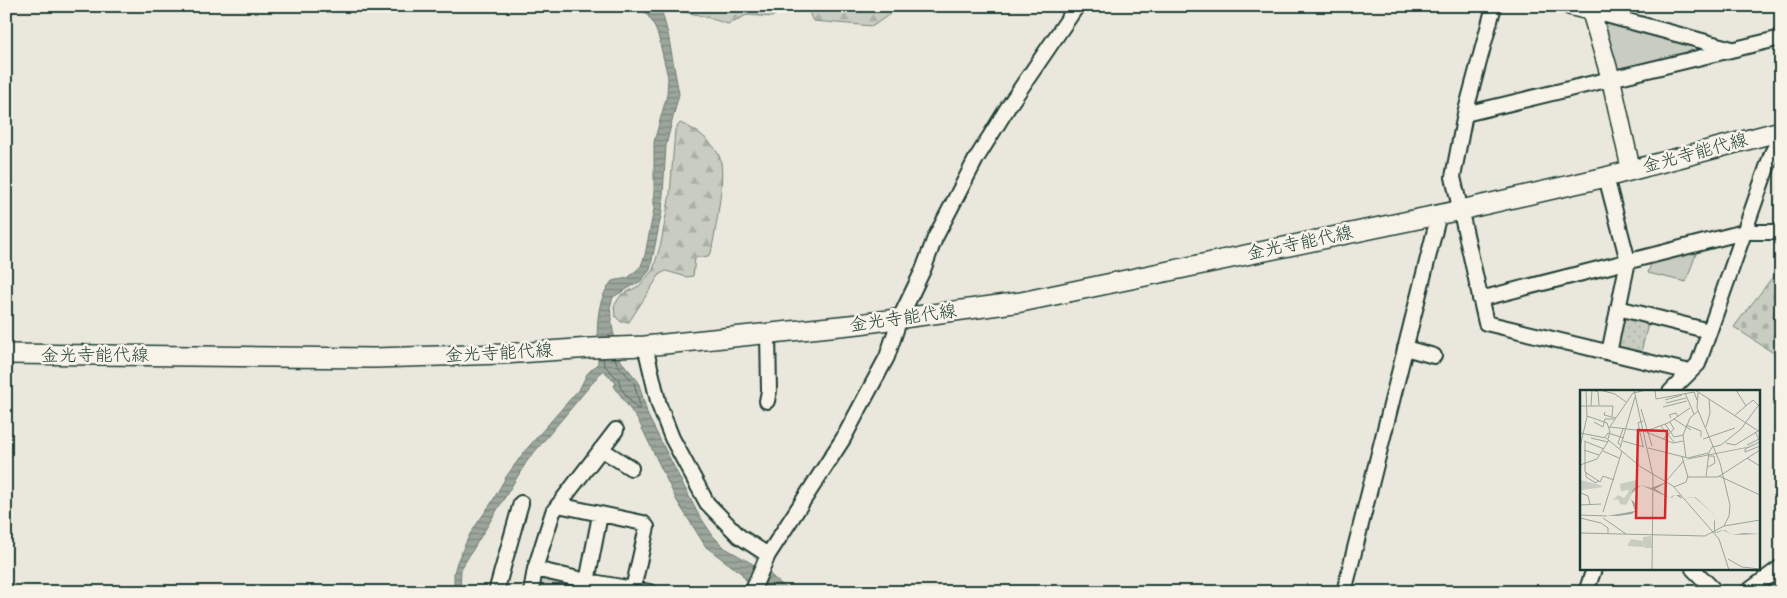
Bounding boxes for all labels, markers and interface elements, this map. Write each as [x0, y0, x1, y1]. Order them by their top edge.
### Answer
street label: 金光寺能代線 [1640, 128, 1750, 178]
street label: 金光寺能代線 [1245, 221, 1355, 265]
street label: 金光寺能代線 [848, 299, 958, 337]
street label: 金光寺能代線 [444, 339, 554, 367]
street label: 金光寺能代線 [41, 344, 149, 367]
inset map [1580, 390, 1760, 570]

